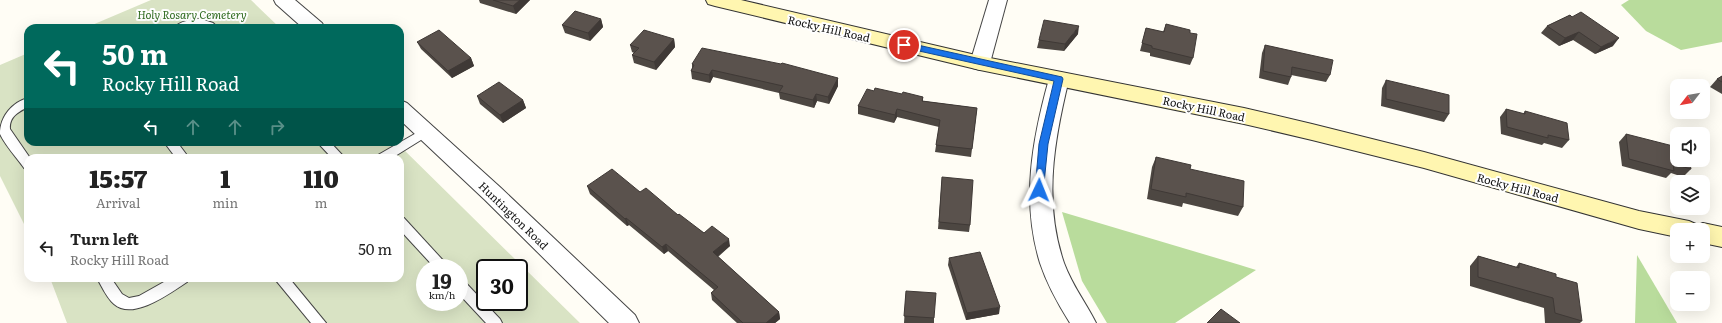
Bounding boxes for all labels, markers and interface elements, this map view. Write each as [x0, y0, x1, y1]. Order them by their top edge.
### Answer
park label: Holy Rosary Cemetery [137, 6, 247, 22]
street label: Rocky Hill Road [786, 11, 872, 45]
pin [887, 28, 921, 62]
text: 50 m [102, 32, 168, 74]
icon: arrive [893, 34, 915, 56]
icon: left [36, 40, 88, 92]
text: Rocky Hill Road [102, 70, 239, 97]
north arrow [1670, 79, 1710, 119]
map controls [1670, 79, 1710, 311]
street label: Rocky Hill Road [1161, 91, 1247, 125]
icon: left [140, 116, 162, 138]
icon: ahead [182, 116, 204, 138]
icon: ahead [224, 116, 246, 138]
icon: right [266, 116, 288, 138]
button: sound [1670, 127, 1710, 167]
text: 15:57 [89, 160, 147, 195]
text: 1 [220, 160, 230, 195]
text: 110 [303, 160, 339, 195]
street label: Rocky Hill Road [1475, 168, 1561, 206]
position arrow [1018, 169, 1060, 211]
button: layers [1670, 175, 1710, 215]
street label: Huntington Road [476, 178, 553, 253]
text: Arrival [96, 193, 140, 212]
text: min [212, 193, 238, 212]
text: m [315, 193, 327, 212]
button: + [1670, 223, 1710, 263]
text: Turn left [70, 227, 139, 250]
icon: left [36, 237, 58, 259]
text: 50 m [358, 237, 392, 260]
text: Rocky Hill Road [70, 250, 169, 269]
speed limit sign: 30 [476, 259, 528, 311]
text: 19 [432, 265, 452, 295]
button: − [1670, 271, 1710, 311]
text: km/h [429, 287, 455, 302]

